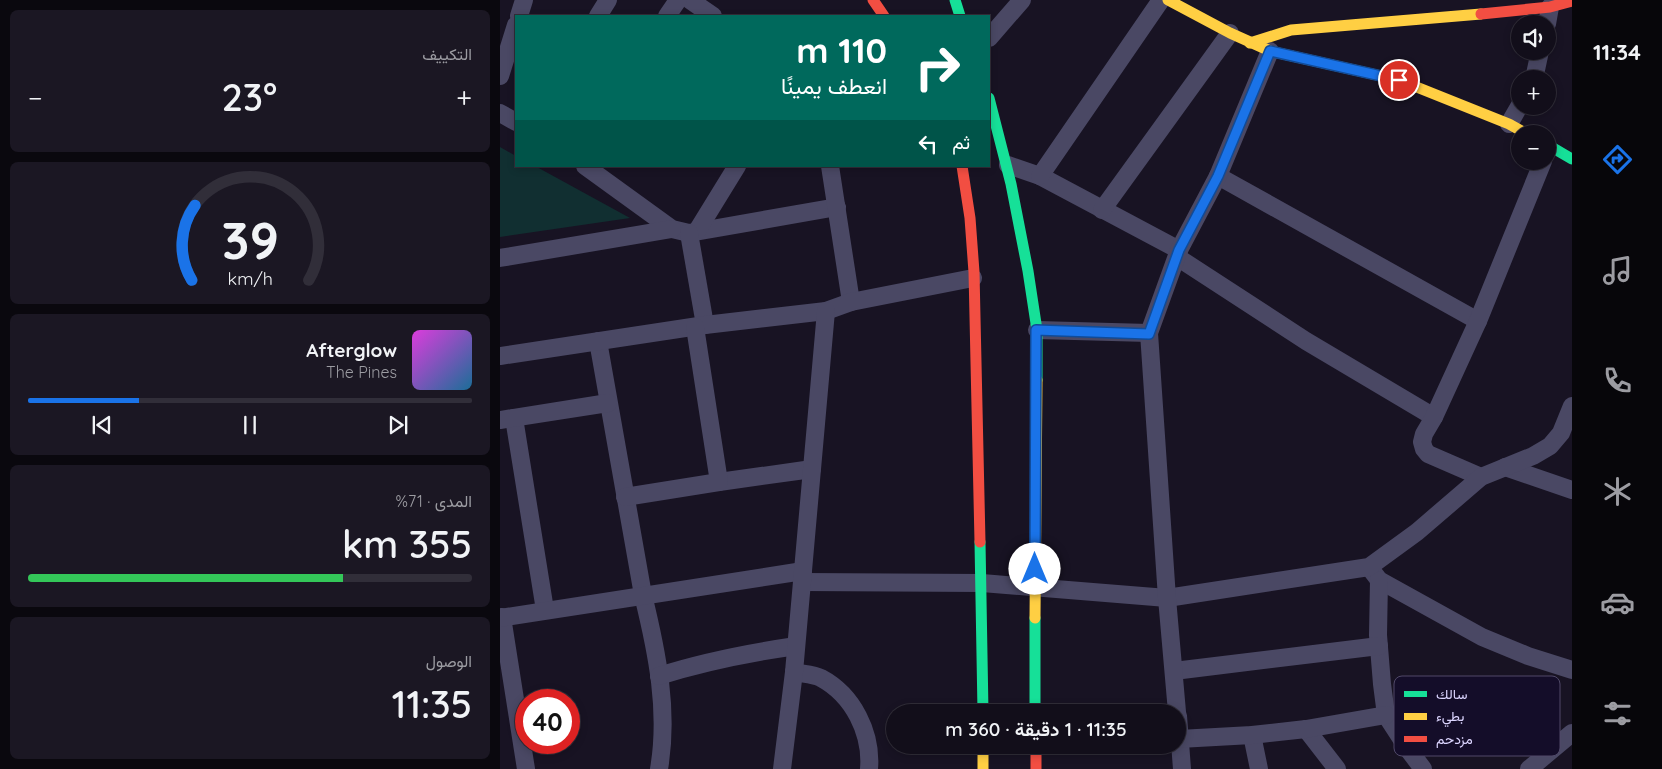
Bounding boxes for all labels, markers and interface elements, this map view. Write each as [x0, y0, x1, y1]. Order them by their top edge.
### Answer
map controls [1511, 15, 1556, 170]
button: sound [1511, 15, 1556, 60]
text: 110 m [796, 28, 887, 72]
icon: right [905, 35, 970, 100]
text: 11:34 [1593, 38, 1641, 66]
text: التكييف [422, 44, 472, 64]
pin [1378, 59, 1420, 101]
icon: arrive [1385, 66, 1413, 94]
button: + [1511, 70, 1556, 115]
text: انعطف يمينًا [781, 72, 887, 100]
text: 23° [221, 73, 277, 121]
text: − [28, 80, 43, 115]
text: + [456, 80, 472, 115]
button: − [1511, 125, 1556, 170]
icon: left [914, 130, 942, 158]
text: ثم [952, 130, 970, 154]
icon: directions [1600, 142, 1635, 177]
text: 39 [221, 207, 279, 272]
icon: music [1600, 253, 1635, 288]
text: km/h [227, 267, 273, 289]
text: Afterglow [306, 338, 397, 362]
text: The Pines [326, 362, 397, 382]
icon: phone [1600, 363, 1635, 398]
icon: previous [88, 411, 116, 439]
icon: pause [236, 411, 264, 439]
icon: next [384, 411, 412, 439]
icon: climate [1600, 474, 1635, 509]
text: المدى · 71% [396, 491, 472, 511]
text: 355 km [342, 520, 472, 568]
position arrow [1008, 542, 1060, 594]
icon: car [1600, 585, 1635, 620]
text: الوصول [426, 651, 472, 671]
legend [1394, 676, 1560, 756]
text: 11:35 [392, 680, 472, 728]
text: سالك [1436, 685, 1467, 703]
speed limit sign: 40 [515, 689, 580, 754]
icon: filters [1600, 696, 1635, 731]
text: بطيء [1436, 707, 1464, 728]
text: 11:35 · 1 دقيقة · 360 m [945, 717, 1127, 741]
text: مزدحم [1436, 730, 1473, 748]

